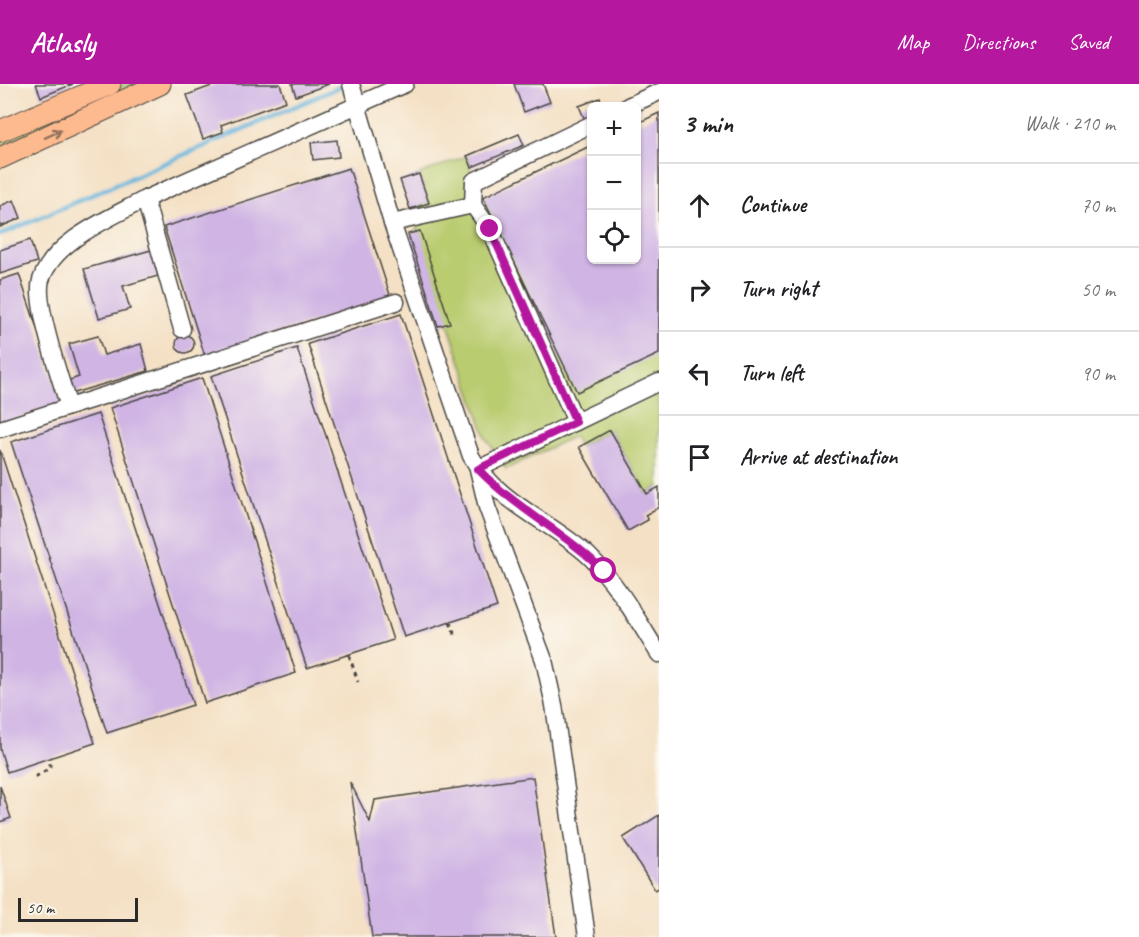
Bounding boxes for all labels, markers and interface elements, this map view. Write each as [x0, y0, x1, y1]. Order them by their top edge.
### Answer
text: Atlasly [30, 25, 95, 60]
text: Map [897, 29, 929, 55]
text: Directions [962, 29, 1035, 55]
text: Saved [1068, 29, 1109, 55]
map controls [587, 102, 641, 264]
button: + [587, 102, 641, 156]
text: 3 min [683, 107, 733, 140]
text: Walk · 210 m [1025, 111, 1115, 136]
one-way arrow [44, 127, 62, 139]
button: − [587, 156, 641, 210]
icon: ahead [683, 189, 716, 222]
text: Continue [740, 191, 806, 219]
text: 70 m [1081, 193, 1115, 218]
button: locate [587, 210, 641, 264]
route end [476, 215, 502, 241]
icon: right [683, 273, 716, 306]
text: Turn right [740, 275, 817, 303]
text: 50 m [1081, 277, 1115, 302]
icon: left [683, 357, 716, 390]
text: Turn left [740, 359, 804, 387]
text: 90 m [1081, 361, 1115, 386]
icon: arrive [683, 441, 716, 474]
text: Arrive at destination [740, 443, 897, 471]
route start [590, 557, 616, 583]
scale bar [18, 895, 138, 922]
text: 50 m [27, 898, 54, 918]

